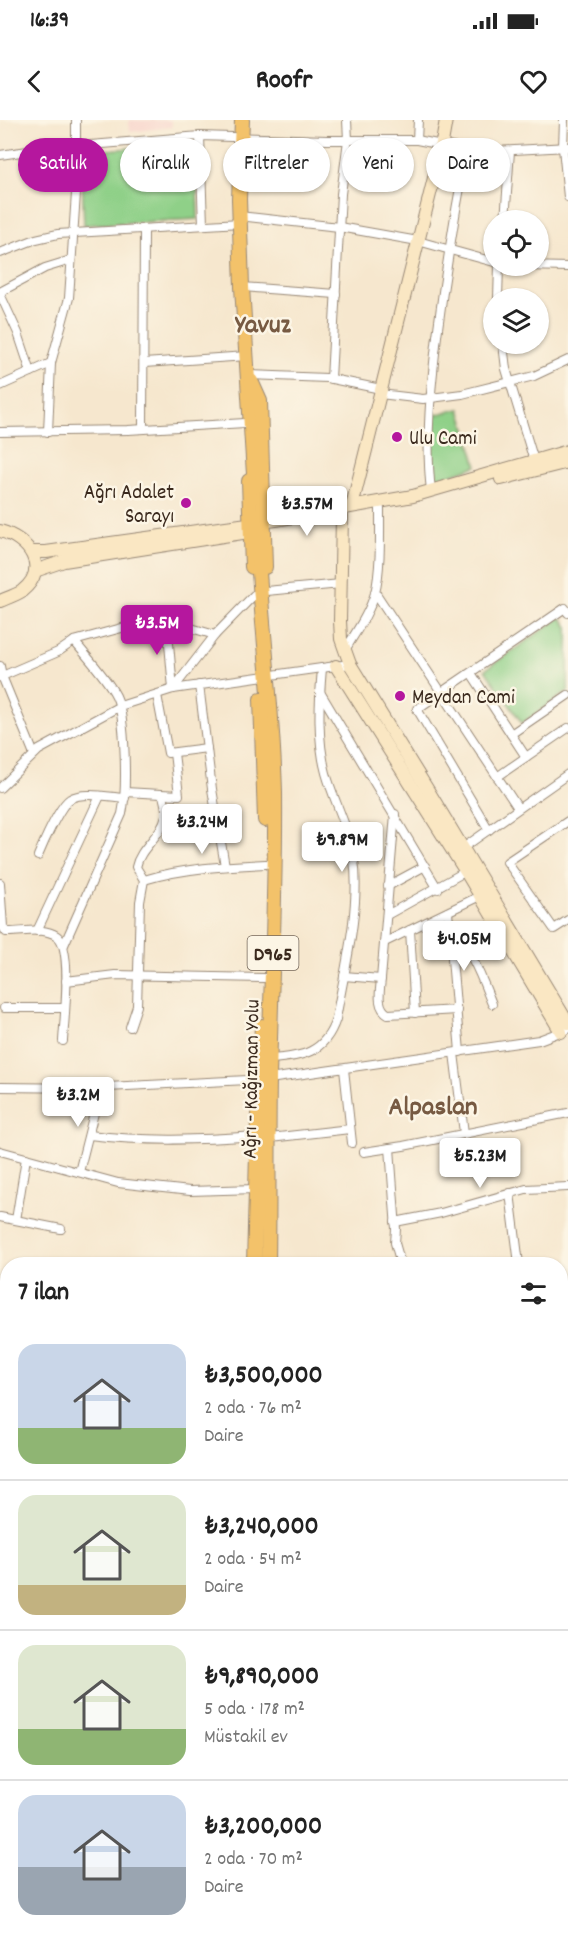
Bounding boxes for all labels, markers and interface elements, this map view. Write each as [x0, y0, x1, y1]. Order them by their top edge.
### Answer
text: 16:39 [30, 6, 69, 37]
text: Roofr [256, 62, 312, 101]
icon: back [18, 65, 51, 98]
icon: heart [517, 65, 550, 98]
chip: Satılık [18, 138, 108, 192]
chip: Kiralık [120, 138, 211, 192]
chip: Filtreler [223, 138, 330, 192]
chip: Yeni [342, 138, 414, 192]
chip: Daire [426, 138, 510, 192]
map controls [483, 210, 549, 354]
button: locate [483, 210, 549, 276]
button: layers [483, 288, 549, 354]
district label: Yavuz [234, 307, 292, 346]
place label: Ulu Cami [409, 425, 477, 455]
marker: Ulu Cami [390, 430, 404, 444]
place label: Ağrı Adalet Sarayı [84, 479, 174, 533]
pin: ₺3.57M [258, 486, 356, 537]
text: ₺3.57M [281, 491, 333, 519]
marker: Ağrı Adalet Sarayı [179, 496, 193, 510]
pin: ₺3.5M [115, 605, 199, 656]
text: ₺3.5M [135, 610, 179, 638]
place label: Meydan Cami [412, 684, 515, 714]
marker: Meydan Cami [393, 689, 407, 703]
pin: ₺3.24M [153, 804, 251, 855]
text: ₺3.24M [176, 809, 228, 837]
pin: ₺9.89M [293, 822, 391, 873]
text: ₺9.89M [316, 827, 368, 855]
pin: ₺4.05M [415, 921, 513, 972]
text: ₺4.05M [437, 926, 491, 954]
road number: D965 [248, 936, 298, 970]
street label: Ağrı - Kağızman Yolu [237, 999, 269, 1159]
pin: ₺3.2M [36, 1077, 120, 1128]
text: ₺3.2M [56, 1082, 100, 1110]
district label: Alpaslan [388, 1089, 478, 1128]
pin: ₺5.23M [431, 1138, 529, 1189]
text: ₺5.23M [453, 1143, 507, 1171]
text: 7 ilan [18, 1275, 69, 1312]
icon: filters [517, 1277, 550, 1310]
text: ₺3,500,000 [204, 1358, 323, 1395]
icon: home [66, 1368, 138, 1440]
text: 2 oda · 76 m² [204, 1395, 302, 1423]
text: Daire [204, 1423, 244, 1451]
text: ₺3,240,000 [204, 1509, 319, 1546]
icon: home [66, 1519, 138, 1591]
text: 2 oda · 54 m² [204, 1546, 302, 1574]
text: Daire [204, 1574, 244, 1602]
text: ₺9,890,000 [204, 1659, 319, 1696]
icon: home [66, 1669, 138, 1741]
text: 5 oda · 178 m² [204, 1696, 305, 1724]
text: Müstakil ev [204, 1724, 288, 1752]
text: ₺3,200,000 [204, 1809, 322, 1846]
icon: home [66, 1819, 138, 1891]
text: 2 oda · 70 m² [204, 1846, 303, 1874]
text: Daire [204, 1874, 244, 1902]

